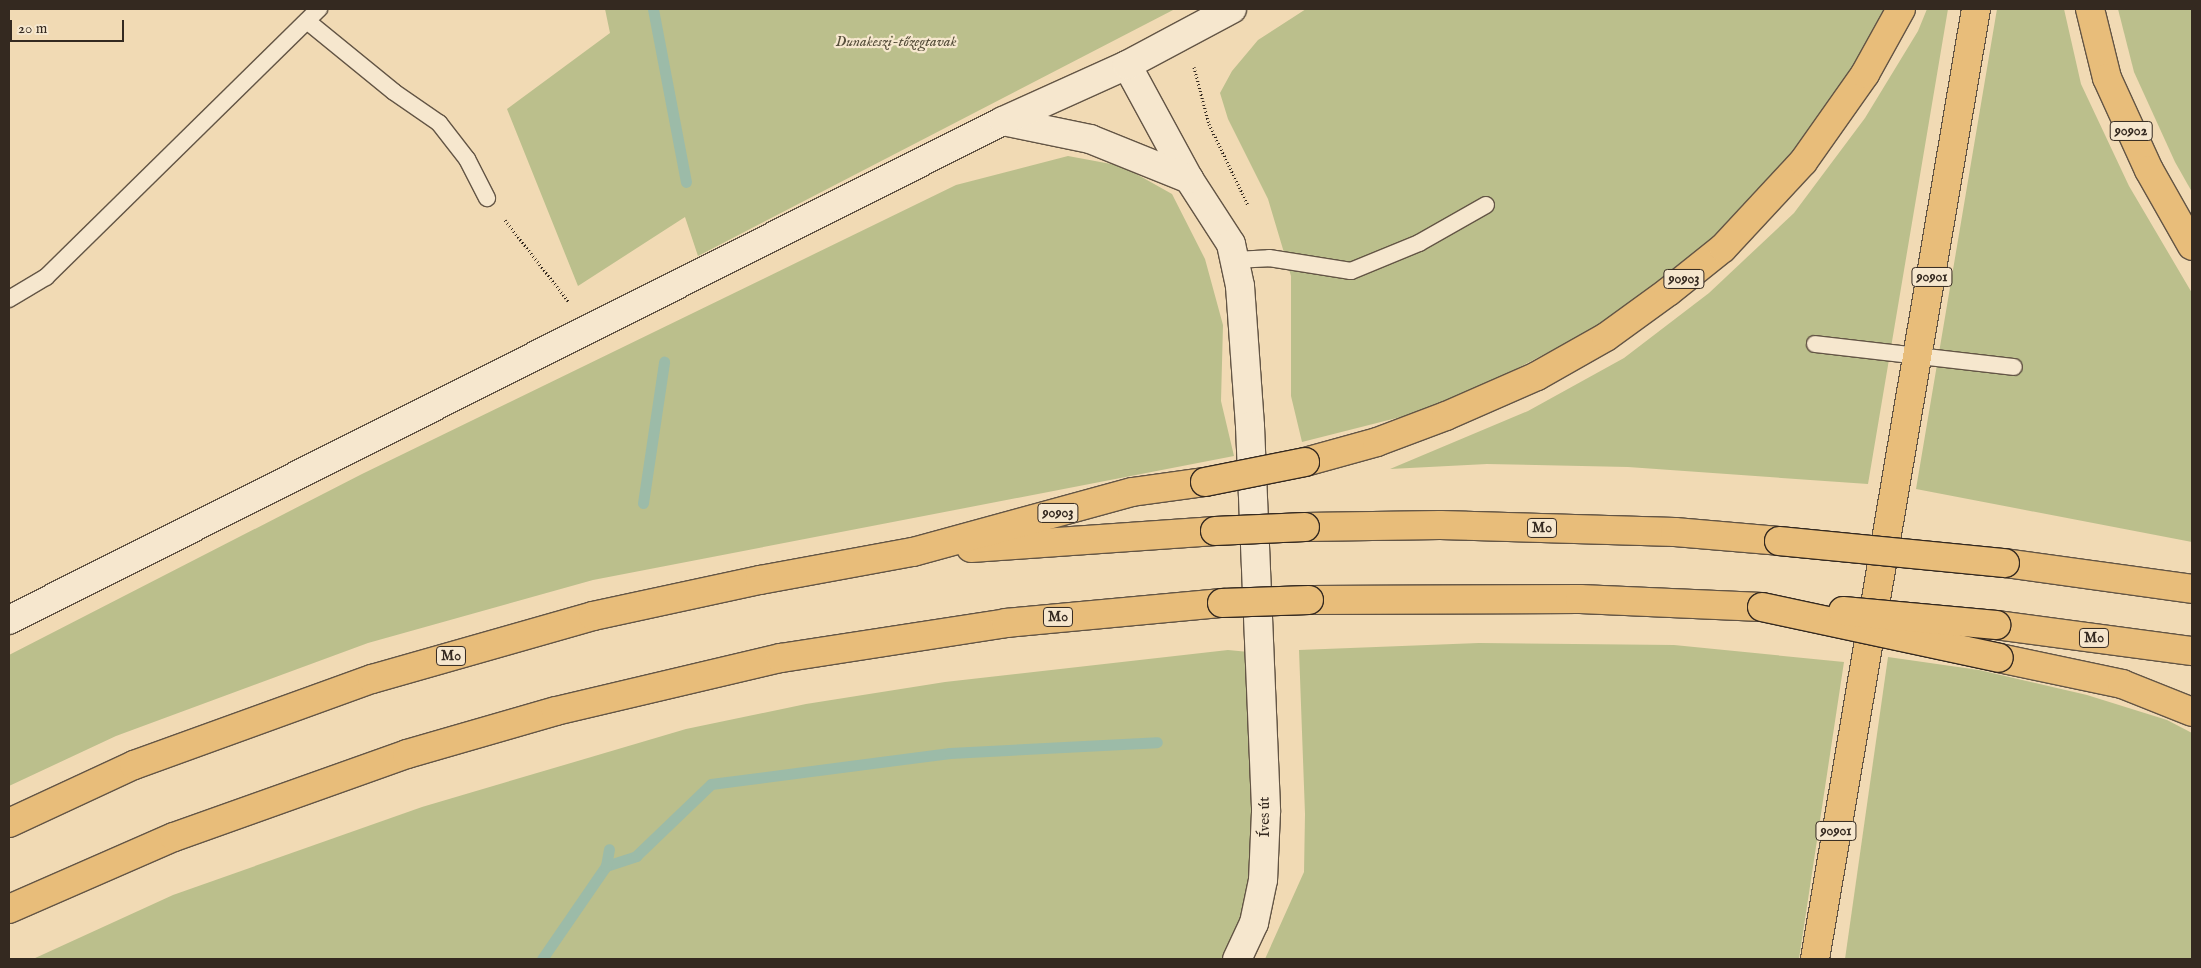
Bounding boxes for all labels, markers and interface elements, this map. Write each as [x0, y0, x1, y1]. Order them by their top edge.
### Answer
scale bar [12, 10, 126, 42]
text: 20 m [18, 19, 47, 38]
park label: Dunakeszi-tőzegtavak [836, 33, 956, 51]
road number: 90902 [2108, 120, 2154, 142]
road number: 90901 [1911, 266, 1953, 288]
road number: 90903 [1663, 268, 1705, 290]
road number: 90903 [1037, 502, 1079, 524]
road number: M0 [1526, 516, 1558, 540]
road number: M0 [1042, 606, 1074, 628]
road number: M0 [2078, 626, 2110, 650]
road number: M0 [435, 644, 467, 668]
street label: Íves út [1256, 796, 1274, 838]
road number: 90901 [1815, 819, 1857, 842]

